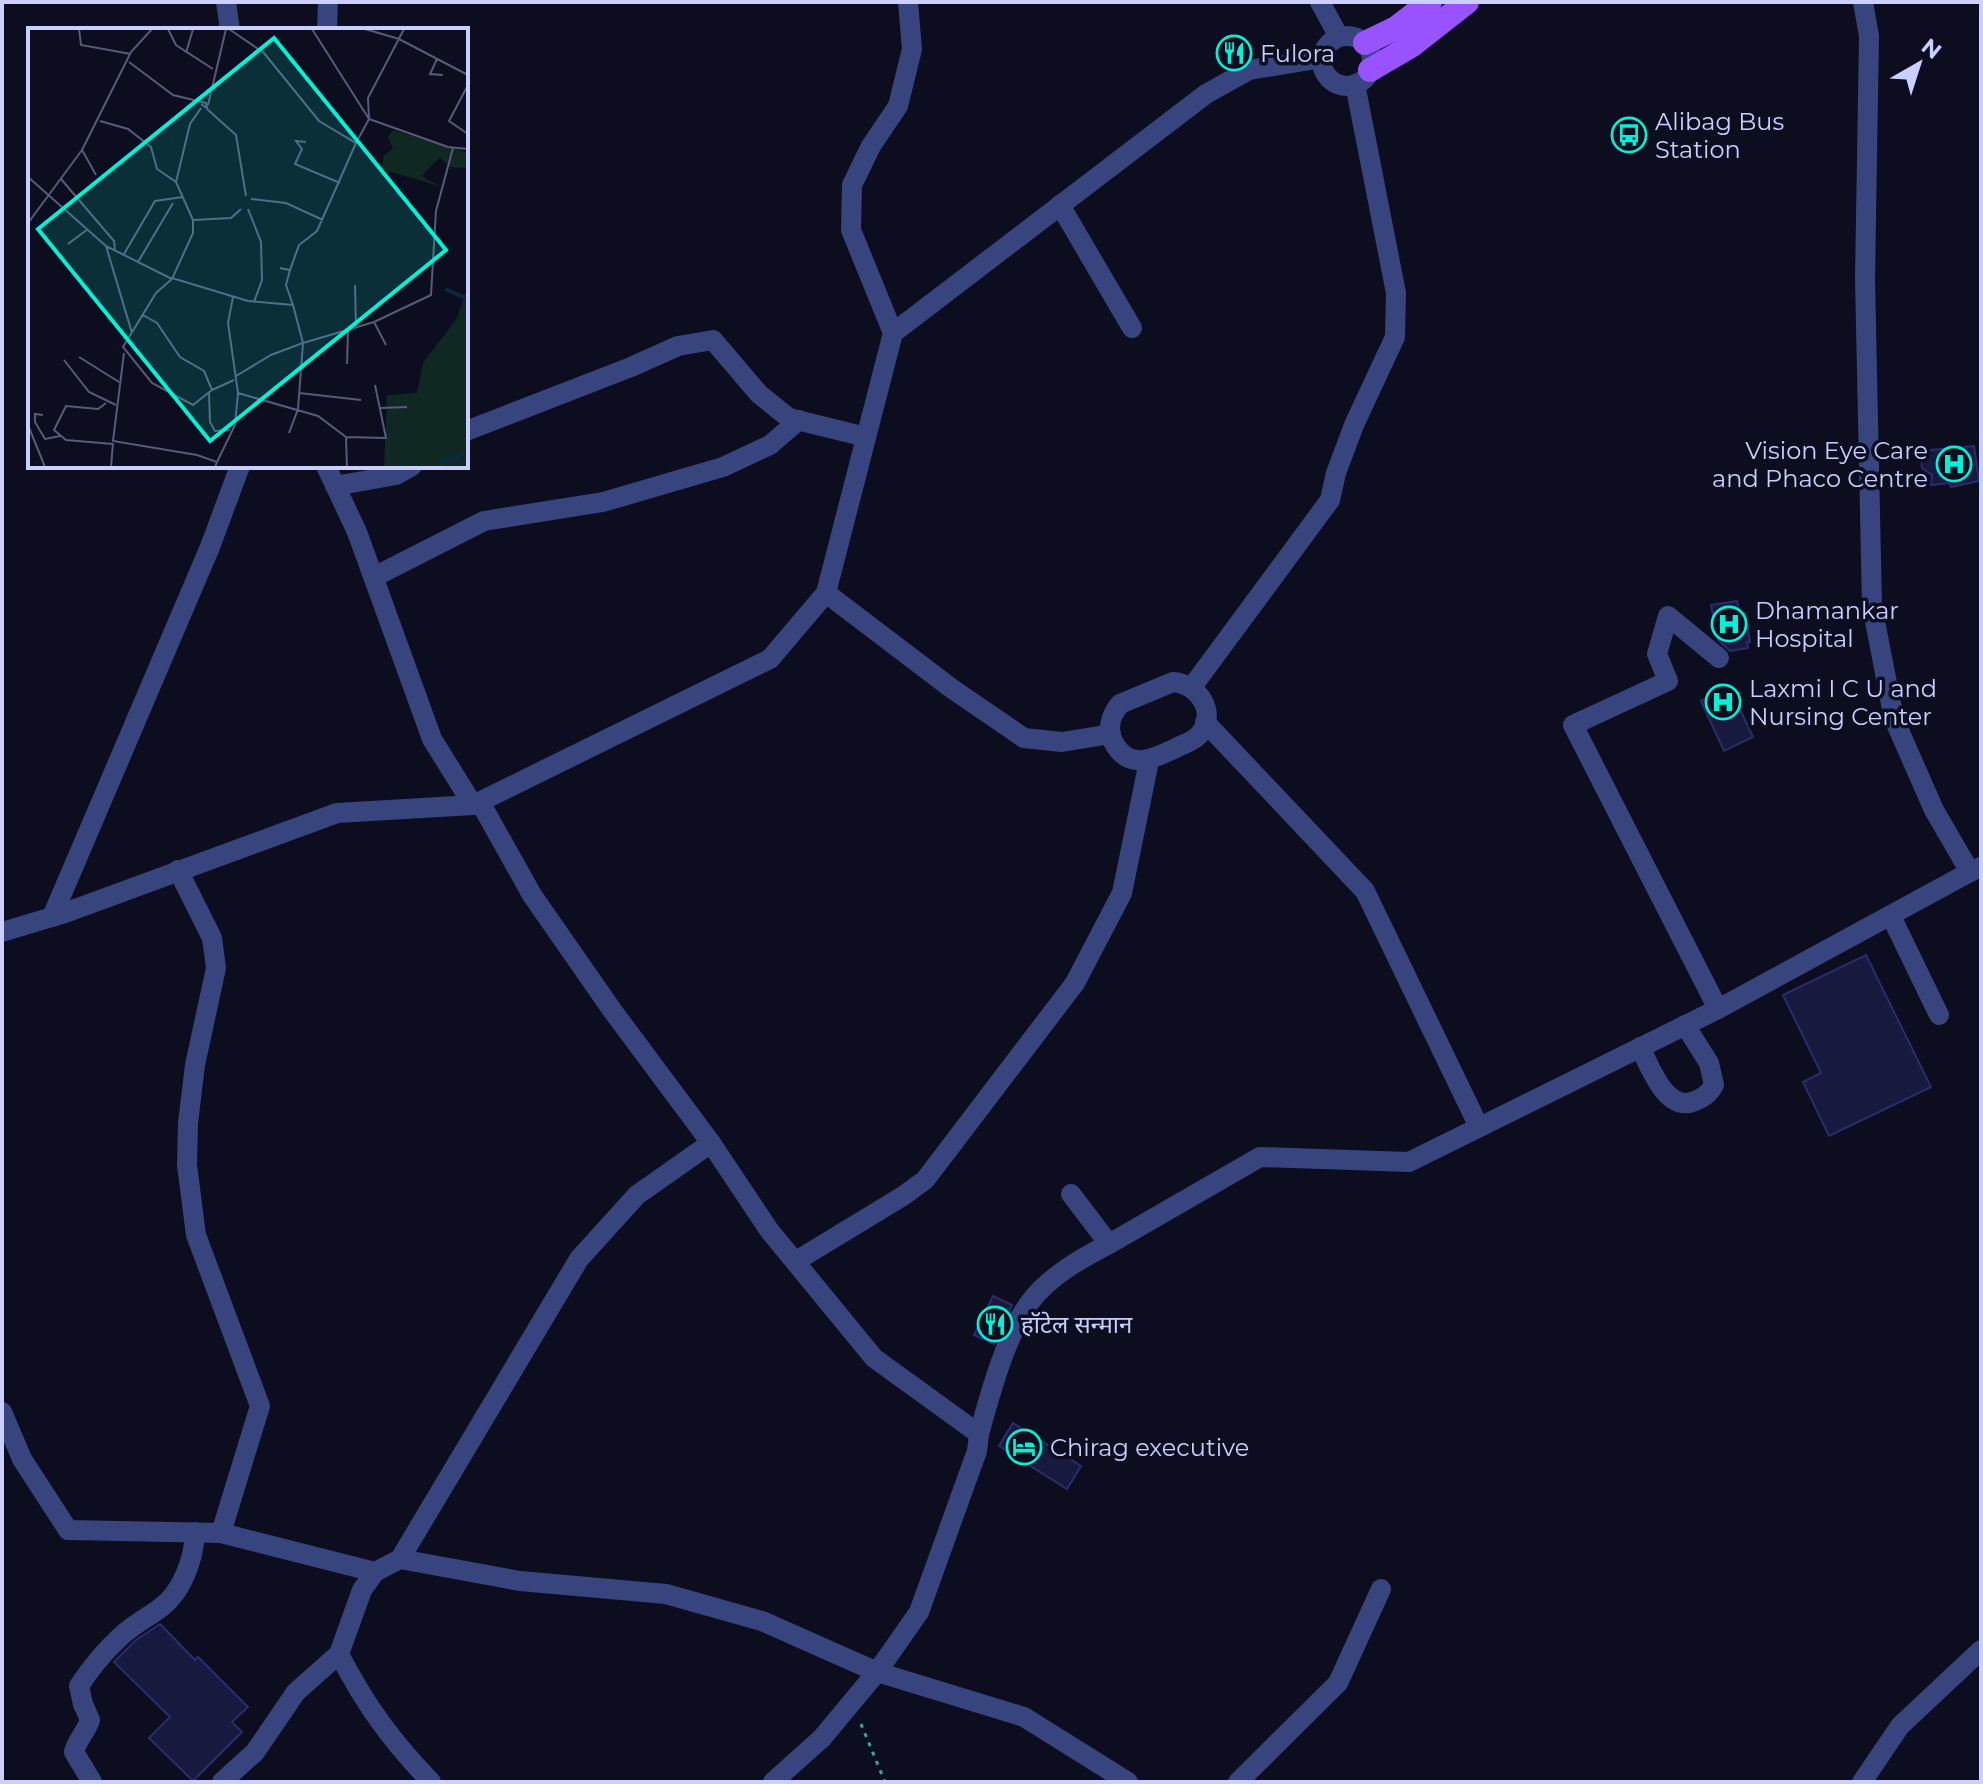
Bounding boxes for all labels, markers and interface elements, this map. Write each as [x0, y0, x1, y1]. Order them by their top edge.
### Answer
north arrow [1879, 24, 1959, 104]
inset map [28, 28, 468, 468]
text: N [1916, 33, 1947, 65]
restaurant icon: Fulora [1215, 34, 1253, 72]
place label: Fulora [1260, 39, 1335, 68]
place label: Alibag Bus Station [1655, 107, 1784, 164]
bus stop icon: Alibag Bus Station [1610, 116, 1648, 154]
place label: Vision Eye Care and Phaco Centre [1712, 436, 1928, 493]
hospital icon: Vision Eye Care and Phaco Centre [1935, 445, 1973, 483]
place label: Dhamankar Hospital [1755, 596, 1899, 653]
hospital icon: Dhamankar Hospital [1710, 605, 1748, 643]
place label: Laxmi I C U and Nursing Center [1749, 674, 1937, 731]
hospital icon: Laxmi I C U and Nursing Center [1704, 683, 1742, 721]
restaurant icon: हॉटेल सन्मान [976, 1305, 1014, 1343]
place label: हॉटेल सन्मान [1021, 1310, 1133, 1339]
hotel icon: Chirag executive [1005, 1428, 1043, 1466]
place label: Chirag executive [1050, 1433, 1249, 1462]

